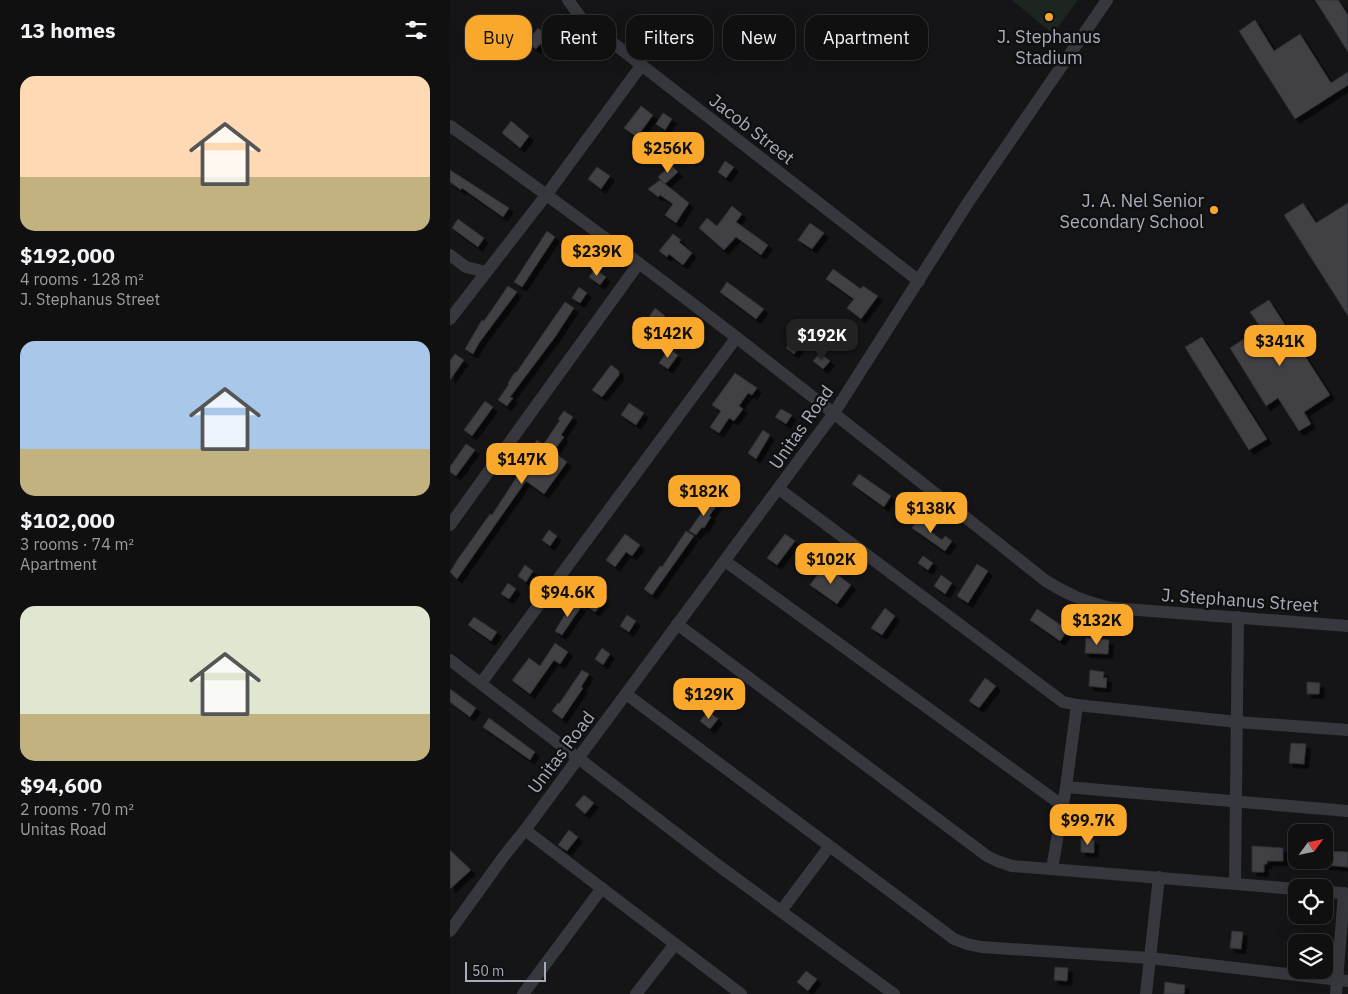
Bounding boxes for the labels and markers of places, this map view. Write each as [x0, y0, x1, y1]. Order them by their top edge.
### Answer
marker: J. Stephanus Stadium [1043, 11, 1055, 23]
place label: J. Stephanus Stadium [997, 25, 1101, 69]
pin: $256K [633, 132, 703, 174]
place label: J. A. Nel Senior Secondary School [1060, 189, 1204, 233]
marker: J. A. Nel Senior Secondary School [1208, 204, 1220, 216]
pin: $239K [562, 234, 632, 277]
pin: $142K [633, 316, 703, 359]
pin: $192K [787, 318, 857, 361]
pin: $341K [1245, 324, 1315, 367]
pin: $147K [487, 442, 557, 485]
pin: $182K [669, 474, 739, 517]
pin: $138K [896, 492, 966, 534]
pin: $102K [796, 542, 866, 585]
pin: $94.6K [527, 576, 609, 618]
pin: $132K [1062, 604, 1132, 646]
pin: $129K [674, 678, 744, 720]
pin: $99.7K [1047, 804, 1129, 846]

